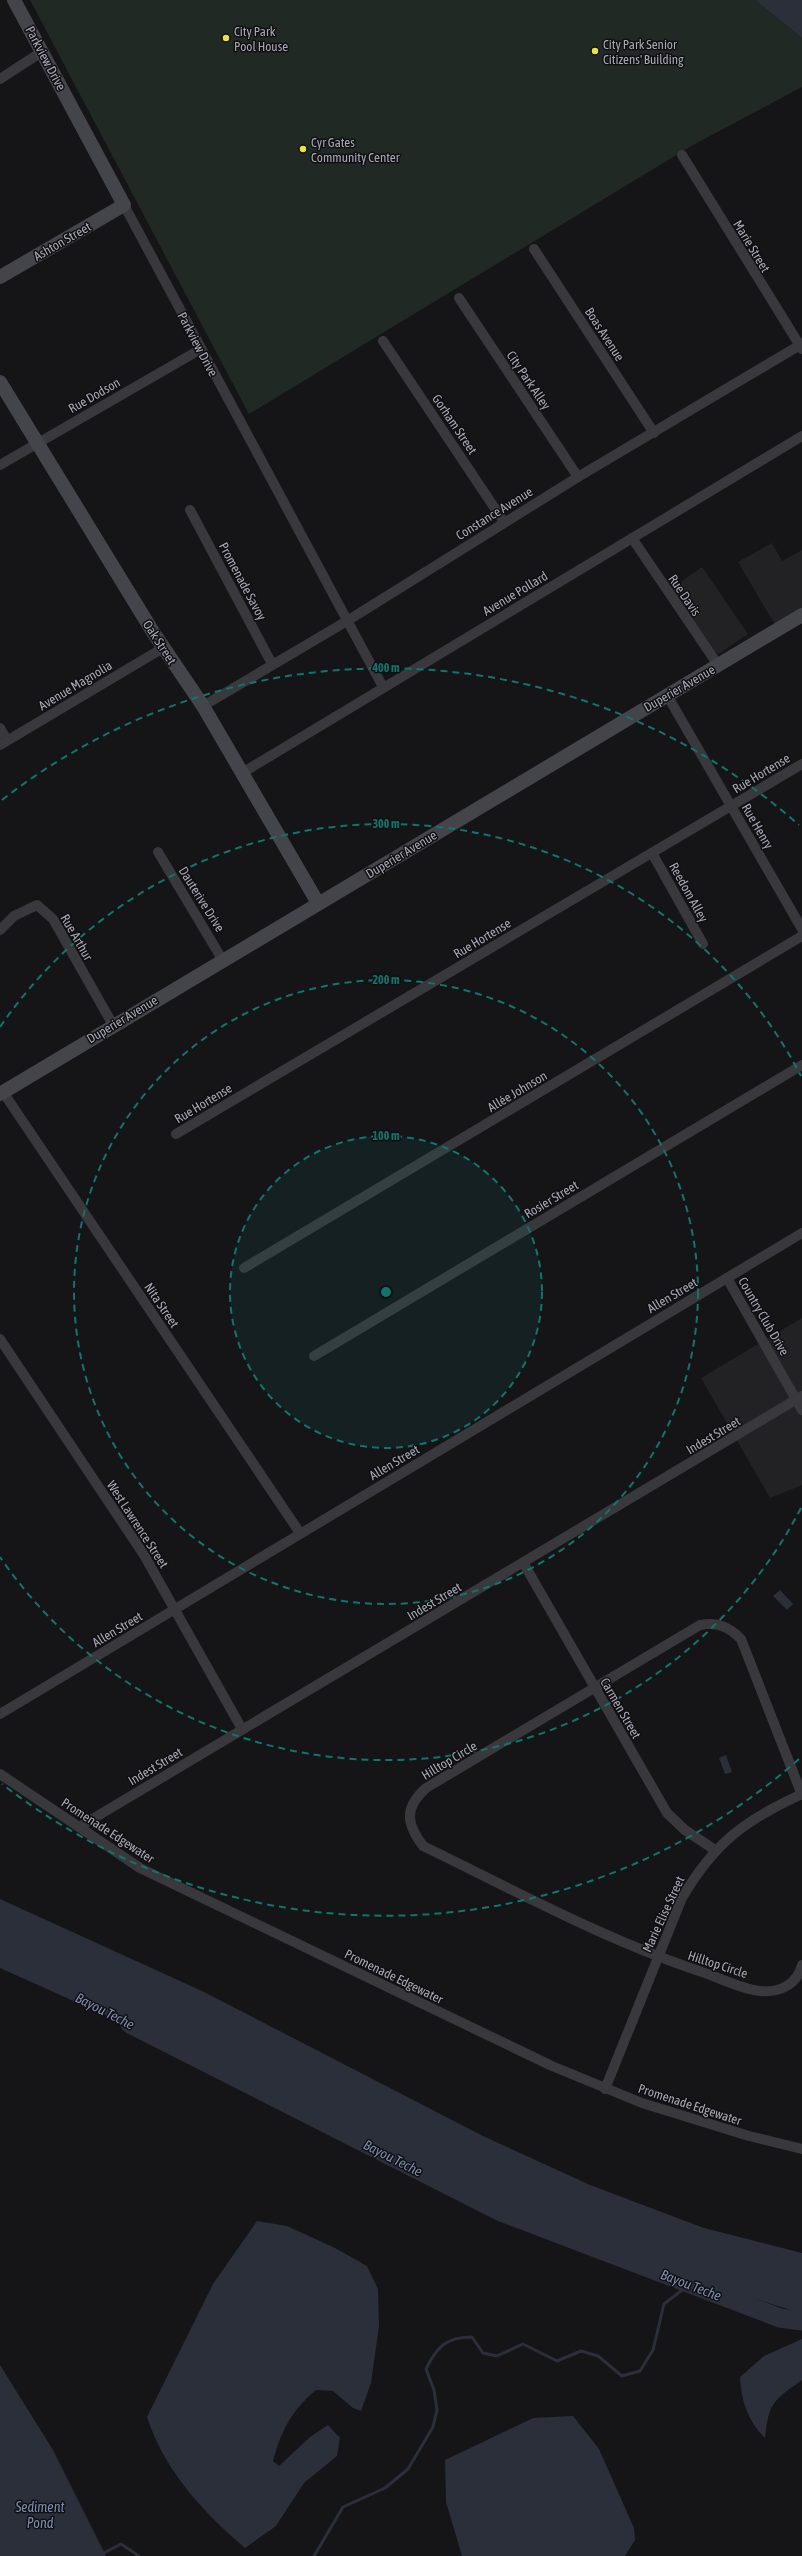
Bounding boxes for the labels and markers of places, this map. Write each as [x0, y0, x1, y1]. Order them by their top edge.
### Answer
place label: City Park Pool House [234, 24, 288, 54]
marker: City Park Pool House [221, 33, 231, 43]
place label: City Park Senior Citizens' Building [603, 37, 684, 67]
marker: City Park Senior Citizens' Building [590, 46, 600, 56]
place label: Cyr Gates Community Center [311, 135, 400, 165]
marker: Cyr Gates Community Center [298, 144, 308, 154]
centre of rings [379, 1285, 393, 1299]

